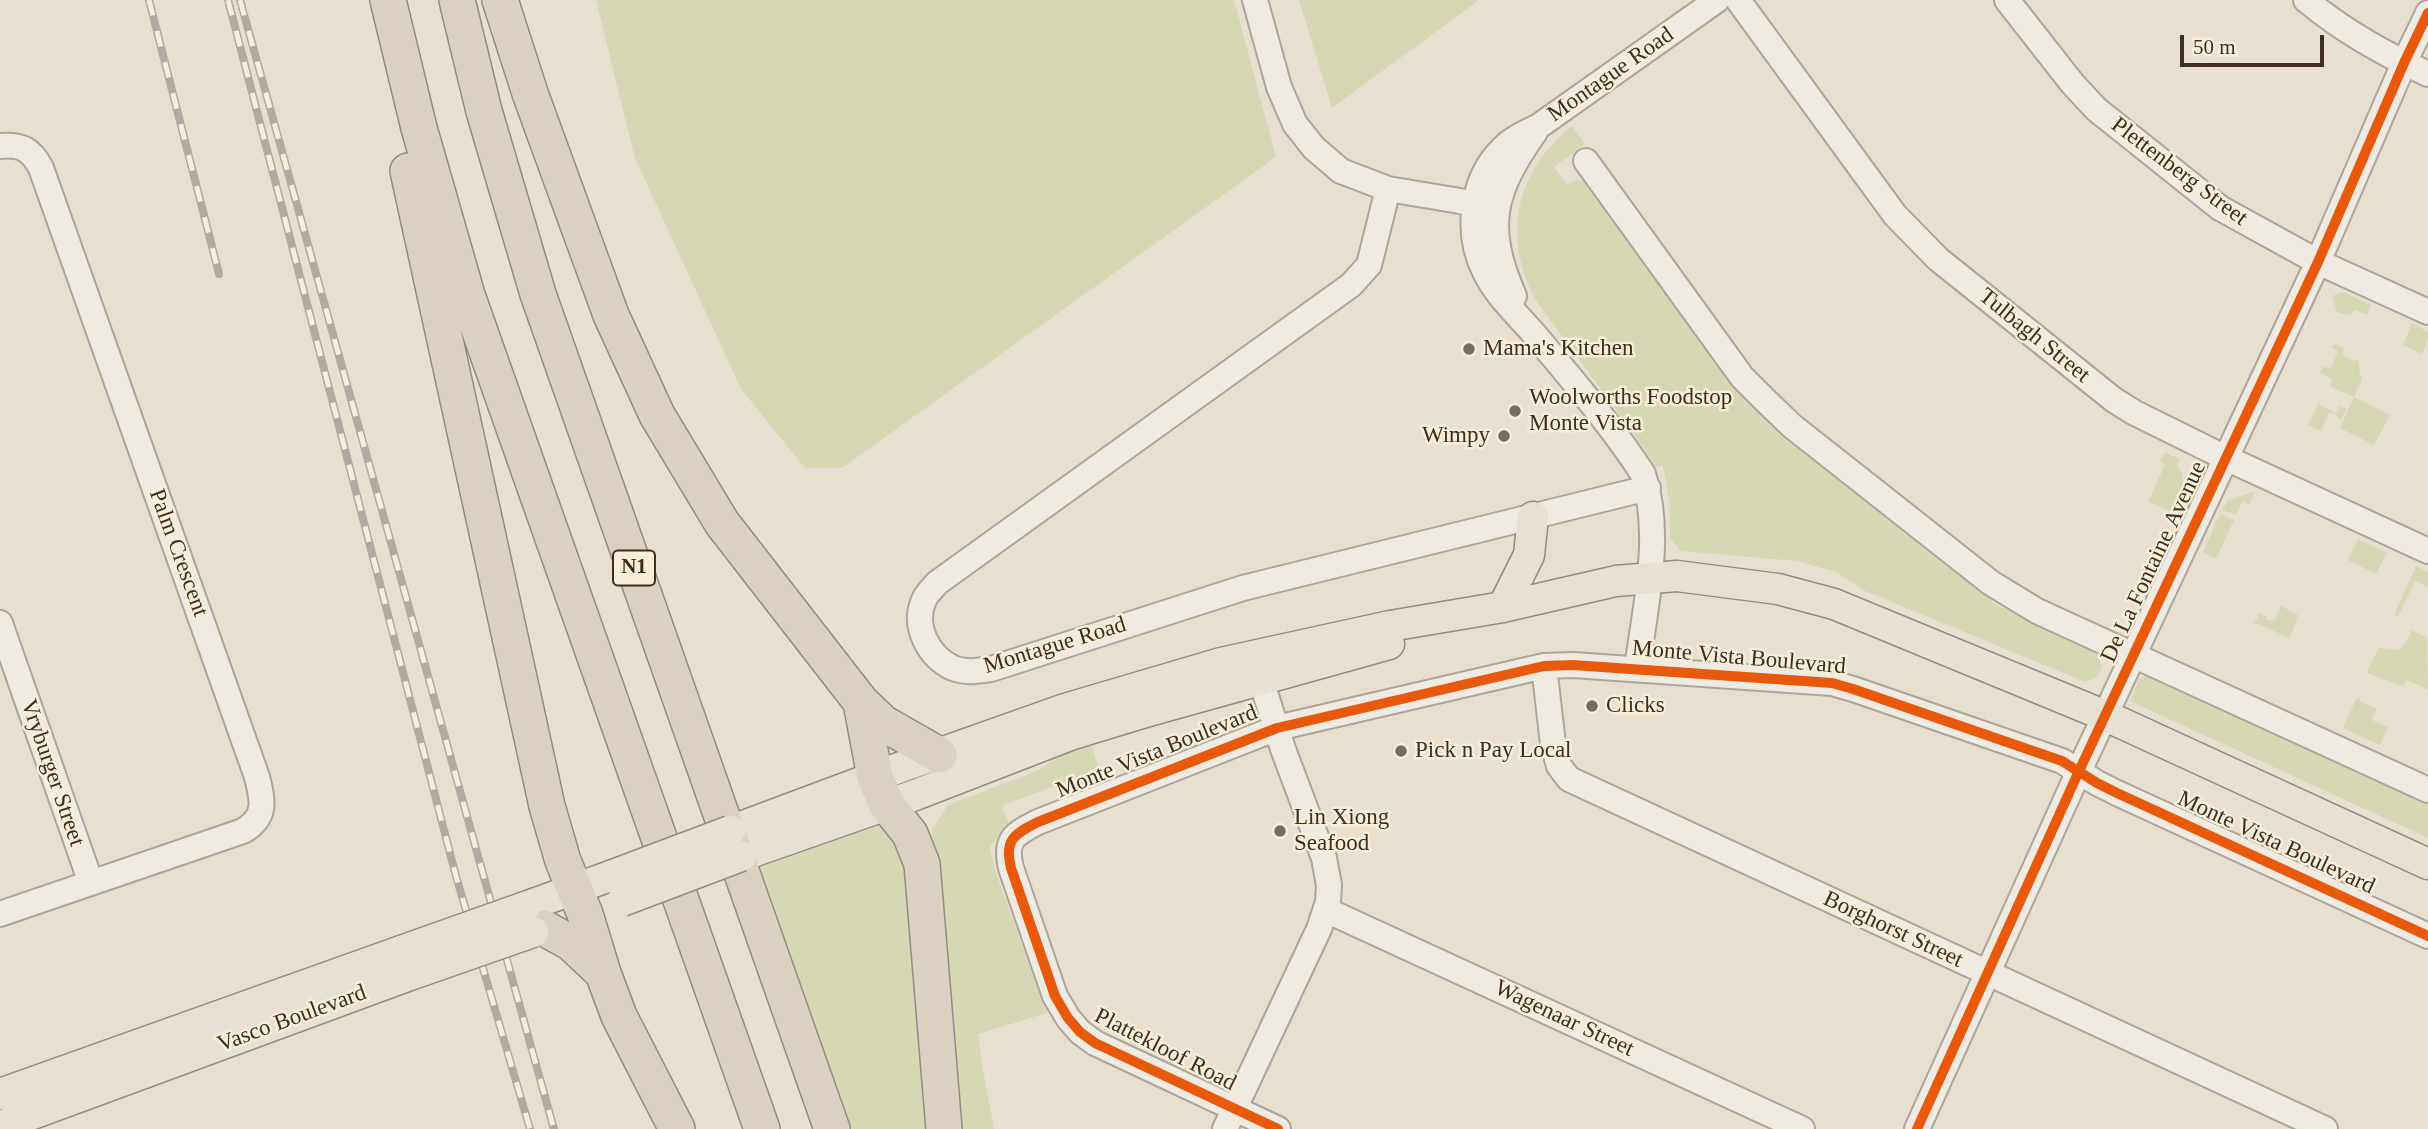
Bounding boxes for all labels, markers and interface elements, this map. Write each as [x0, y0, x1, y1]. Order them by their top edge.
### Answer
street label: Montague Road [1543, 21, 1679, 129]
scale bar [2183, 21, 2326, 65]
text: 50 m [2193, 35, 2236, 59]
street label: Plettenberg Street [2105, 112, 2253, 232]
street label: Tulbagh Street [1973, 283, 2095, 389]
place label: Mama's Kitchen [1483, 335, 1633, 363]
marker: Mama's Kitchen [1461, 341, 1477, 357]
place label: Woolworths Foodstop Monte Vista [1529, 384, 1732, 438]
marker: Woolworths Foodstop Monte Vista [1507, 403, 1523, 419]
place label: Wimpy [1422, 422, 1490, 450]
marker: Wimpy [1496, 428, 1512, 444]
street label: De La Fontaine Avenue [2095, 457, 2213, 667]
street label: Palm Crescent [142, 486, 214, 620]
road number: N1 [613, 550, 655, 586]
street label: Montague Road [980, 611, 1130, 681]
street label: Monte Vista Boulevard [1631, 635, 1847, 681]
place label: Clicks [1606, 692, 1665, 720]
street label: Vryburger Street [14, 696, 90, 850]
marker: Clicks [1584, 698, 1600, 714]
street label: Monte Vista Boulevard [1052, 699, 1262, 805]
place label: Pick n Pay Local [1415, 737, 1571, 765]
marker: Pick n Pay Local [1393, 743, 1409, 759]
street label: Monte Vista Boulevard [2173, 785, 2379, 901]
place label: Lin Xiong Seafood [1294, 804, 1389, 858]
marker: Lin Xiong Seafood [1272, 823, 1288, 839]
street label: Borghorst Street [1819, 886, 1967, 974]
street label: Wagenaar Street [1490, 975, 1638, 1063]
street label: Vasco Boulevard [214, 979, 370, 1059]
street label: Plattekloof Road [1090, 1002, 1240, 1098]

